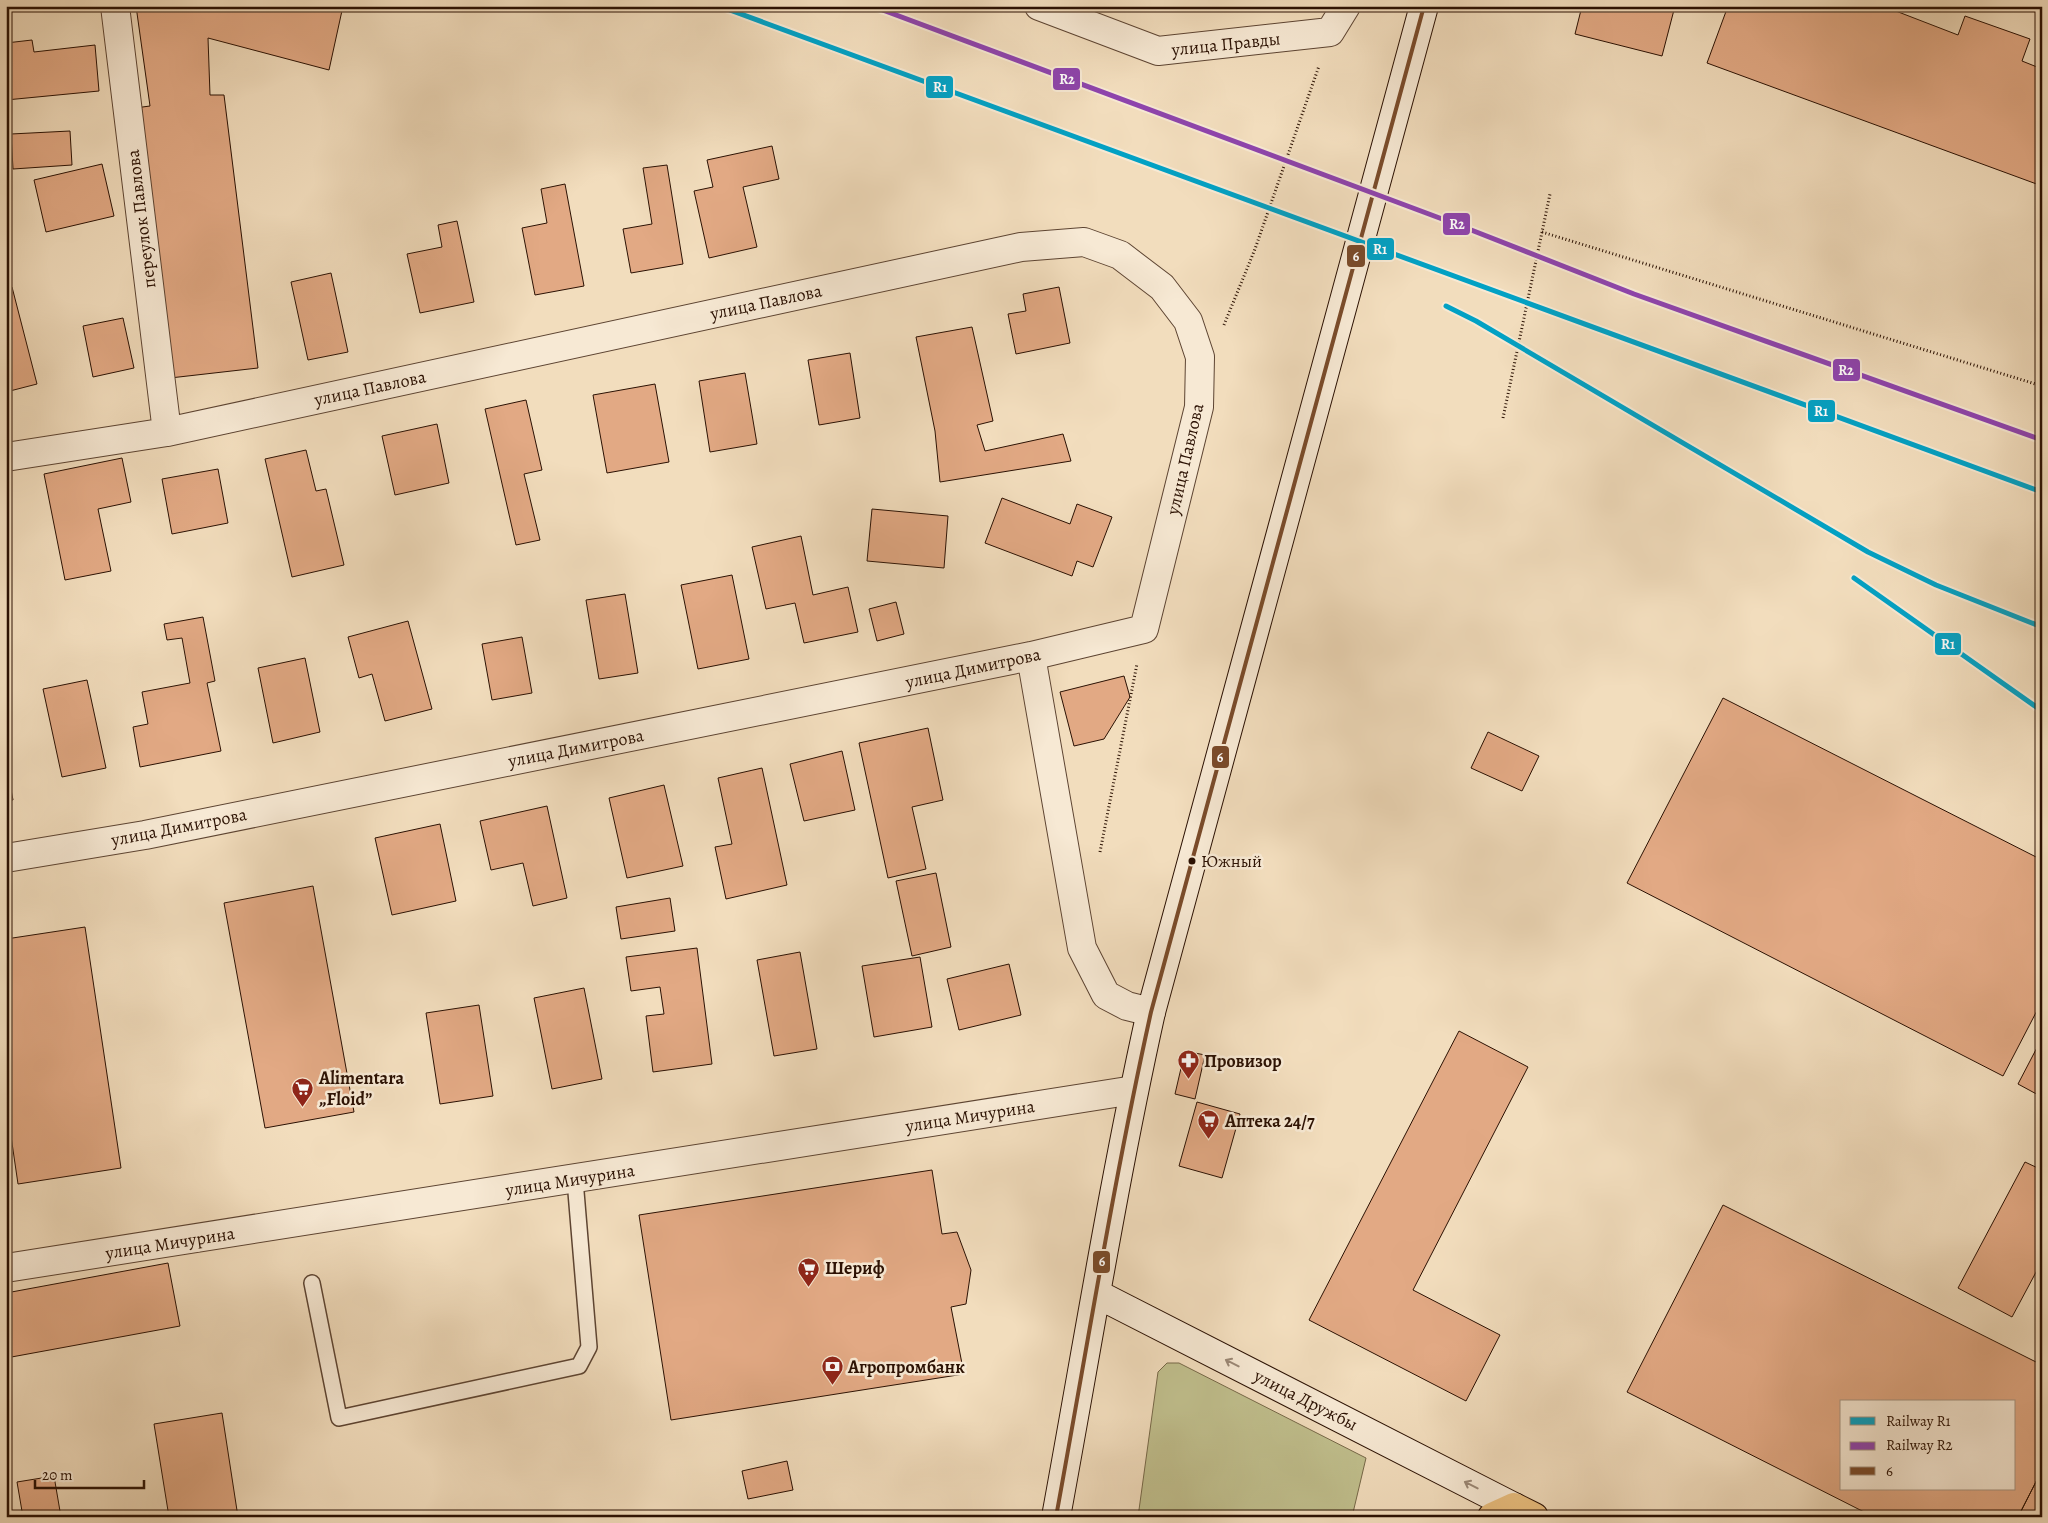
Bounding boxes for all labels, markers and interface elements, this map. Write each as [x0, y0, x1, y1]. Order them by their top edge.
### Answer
street label: улица Правды [1169, 26, 1282, 62]
line badge: R2 [1052, 67, 1081, 91]
text: R2 [1059, 70, 1075, 89]
line badge: R1 [925, 75, 954, 99]
text: R1 [933, 78, 947, 97]
street label: переулок Павлова [121, 148, 161, 290]
line badge: R2 [1442, 212, 1471, 236]
text: R2 [1449, 215, 1465, 234]
line badge: R1 [1366, 237, 1395, 261]
text: R1 [1373, 240, 1387, 259]
line badge: 6 [1346, 244, 1366, 268]
text: 6 [1353, 247, 1360, 266]
street label: улица Павлова [707, 278, 825, 326]
line badge: R2 [1832, 358, 1861, 382]
text: R2 [1838, 361, 1854, 380]
street label: улица Павлова [311, 364, 429, 412]
line badge: R1 [1807, 399, 1836, 423]
street label: улица Павлова [1160, 400, 1210, 518]
text: R1 [1814, 402, 1828, 421]
line badge: R1 [1934, 632, 1962, 656]
text: R1 [1941, 635, 1955, 654]
street label: улица Димитрова [902, 642, 1043, 694]
street label: улица Димитрова [505, 723, 647, 773]
line badge: 6 [1211, 745, 1230, 769]
text: 6 [1217, 748, 1224, 767]
street label: улица Димитрова [108, 802, 250, 852]
place label: Южный [1201, 850, 1262, 873]
marker: Южный [1187, 856, 1197, 866]
pharmacy icon: Провизор [1176, 1049, 1200, 1080]
place label: Провизор [1204, 1049, 1282, 1073]
place label: Alimentara „Floid” [318, 1066, 405, 1111]
supermarket icon: Alimentara „Floid” [291, 1076, 315, 1107]
street label: улица Мичурина [903, 1094, 1037, 1138]
supermarket icon: Аптека 24/7 [1197, 1109, 1221, 1140]
place label: Аптека 24/7 [1224, 1109, 1315, 1133]
street label: улица Мичурина [503, 1158, 637, 1202]
street label: улица Мичурина [103, 1221, 237, 1265]
line badge: 6 [1092, 1250, 1111, 1274]
text: 6 [1099, 1252, 1106, 1271]
supermarket icon: Шериф [797, 1256, 821, 1287]
place label: Шериф [825, 1256, 885, 1280]
bank icon: Агропромбанк [820, 1355, 844, 1386]
place label: Агропромбанк [847, 1355, 965, 1379]
one-way arrow [1225, 1358, 1240, 1367]
street label: улица Дружбы [1249, 1363, 1362, 1436]
legend [1840, 1400, 2016, 1490]
text: Railway R1 [1886, 1411, 1951, 1431]
text: Railway R2 [1886, 1435, 1953, 1455]
scale bar [35, 1458, 144, 1490]
text: 6 [1886, 1461, 1893, 1481]
text: 20 m [42, 1465, 73, 1485]
one-way arrow [1463, 1480, 1478, 1490]

